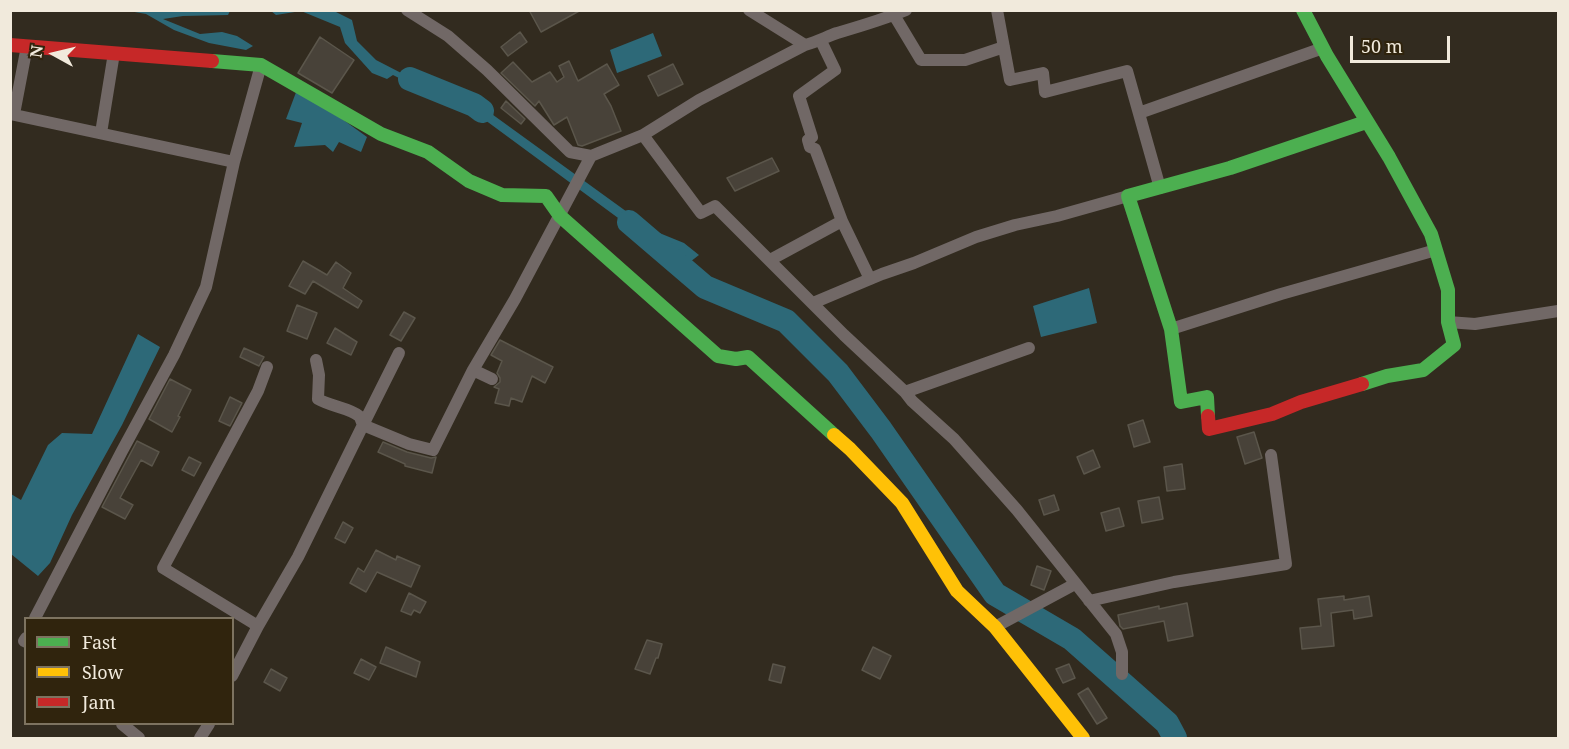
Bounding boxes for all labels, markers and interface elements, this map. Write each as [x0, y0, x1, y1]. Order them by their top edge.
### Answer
north arrow [24, 24, 84, 84]
scale bar [1353, 24, 1454, 62]
text: 50 m [1361, 34, 1403, 58]
text: N [24, 44, 48, 59]
legend [24, 617, 234, 725]
text: Fast [82, 630, 117, 654]
text: Slow [82, 660, 123, 684]
text: Jam [82, 690, 116, 714]

